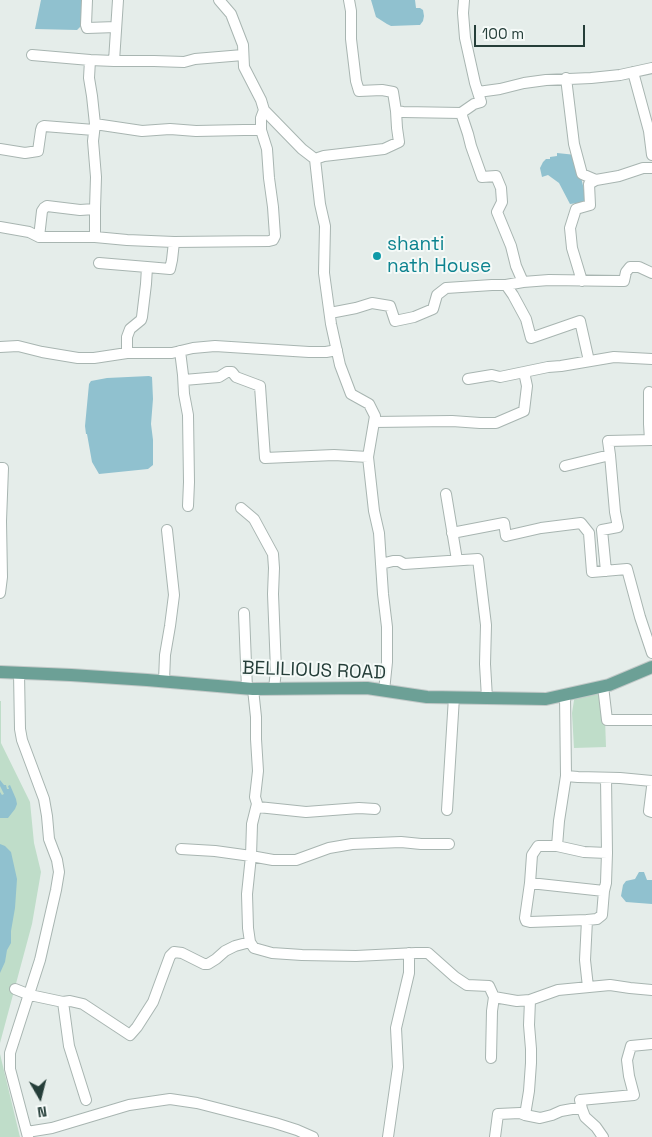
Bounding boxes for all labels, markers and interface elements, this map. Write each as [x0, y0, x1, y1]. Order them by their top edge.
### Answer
scale bar [477, 15, 588, 47]
text: 100 m [482, 24, 524, 43]
place label: shanti nath House [387, 234, 491, 278]
marker: shanti nath House [371, 250, 383, 262]
street label: BELILIOUS ROAD [242, 657, 386, 685]
north arrow [15, 1072, 65, 1122]
text: N [36, 1102, 48, 1121]

